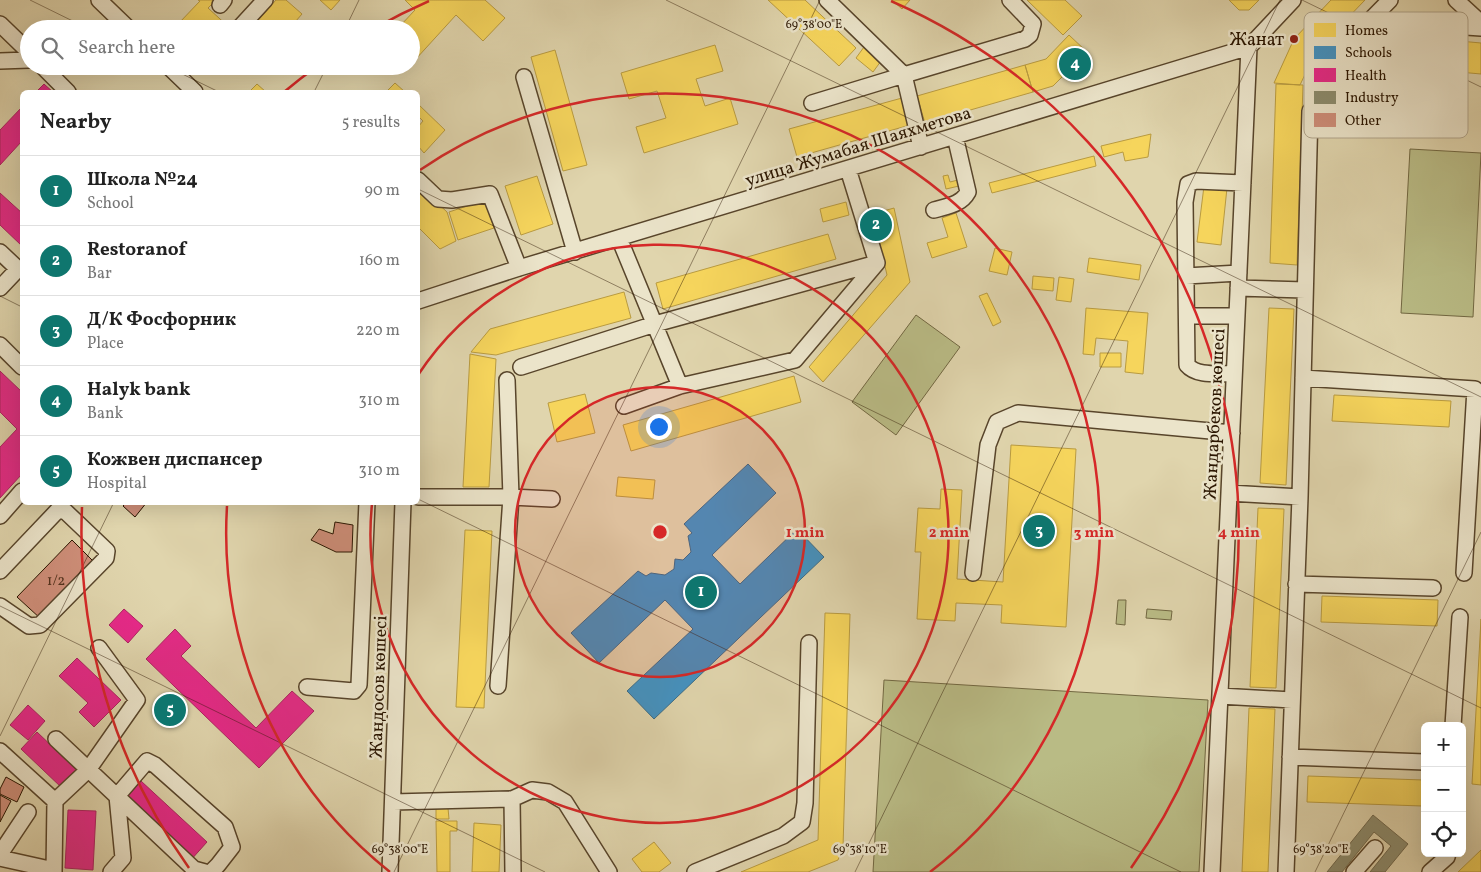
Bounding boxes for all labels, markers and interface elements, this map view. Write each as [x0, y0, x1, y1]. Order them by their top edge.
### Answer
legend [1304, 12, 1468, 138]
text: 69°38'00"E [786, 17, 842, 33]
search box [20, 20, 420, 75]
text: Homes [1345, 22, 1388, 41]
place label: Жанат [1229, 28, 1284, 53]
marker: Жанат [1288, 33, 1300, 45]
icon: search [38, 34, 66, 62]
text: Search here [78, 35, 175, 61]
text: Schools [1345, 44, 1392, 63]
pin: 4 [1059, 45, 1091, 83]
text: Health [1345, 67, 1387, 86]
text: Industry [1345, 89, 1399, 108]
street label: улица Жумабая Шаяхметова [742, 101, 975, 194]
text: Nearby [40, 108, 111, 137]
text: 5 results [342, 112, 400, 134]
text: Other [1345, 112, 1381, 131]
text: Школа №24 [87, 167, 198, 193]
text: 1 [53, 180, 59, 202]
text: 90 m [364, 180, 400, 202]
text: School [87, 193, 134, 215]
pin: 2 [860, 206, 892, 244]
text: Restoranof [87, 237, 186, 263]
text: 2 [52, 250, 60, 272]
text: 160 m [359, 250, 400, 272]
text: Bar [87, 263, 112, 285]
text: Д/К Фосфорник [87, 307, 236, 333]
text: 3 [52, 320, 60, 342]
text: 220 m [356, 320, 400, 342]
street label: Жандарбеков көшесі [1199, 328, 1232, 501]
text: Place [87, 333, 124, 355]
text: Halyk bank [87, 377, 190, 403]
text: 4 [51, 390, 61, 412]
text: 310 m [359, 390, 400, 412]
text: Bank [87, 403, 123, 425]
your location [646, 414, 672, 440]
text: Кожвен диспансер [87, 447, 262, 473]
text: 5 [52, 460, 60, 482]
text: 310 m [359, 460, 400, 482]
text: Hospital [87, 473, 147, 495]
pin: 3 [1023, 512, 1055, 550]
centre of rings [651, 523, 669, 541]
text: 1 min [786, 523, 824, 544]
text: 2 min [929, 523, 969, 544]
text: 3 min [1074, 523, 1114, 544]
text: 4 min [1218, 523, 1260, 544]
house number: 1/2 [47, 571, 65, 592]
pin: 1 [685, 573, 717, 611]
street label: Жандосов көшесі [365, 615, 394, 759]
pin: 5 [154, 691, 186, 729]
map controls [1421, 722, 1466, 857]
button: + [1421, 722, 1466, 767]
button: − [1421, 767, 1466, 812]
button: locate [1421, 812, 1466, 857]
text: 69°38'00"E [372, 842, 428, 858]
text: 69°38'10"E [833, 842, 887, 858]
text: 69°38'20"E [1293, 842, 1349, 858]

